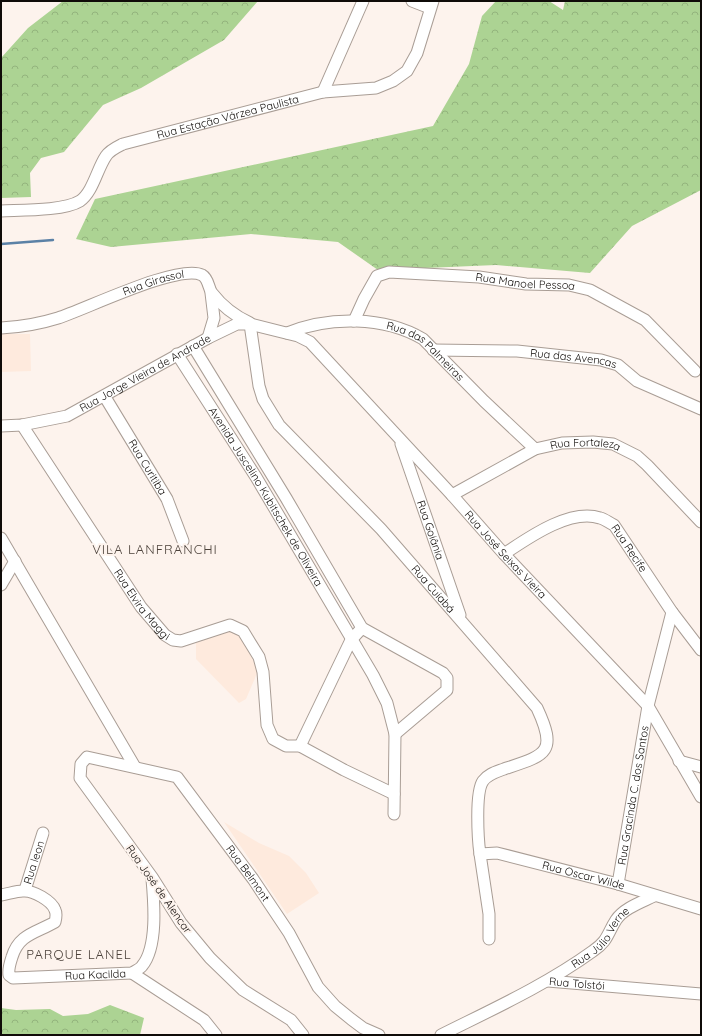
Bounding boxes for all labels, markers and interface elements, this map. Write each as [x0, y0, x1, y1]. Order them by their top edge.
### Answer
street label: Rua Estação Várzea Paulista [155, 92, 300, 142]
street label: Rua Girassol [121, 267, 185, 299]
street label: Rua Manoel Pessoa [475, 270, 577, 293]
street label: Rua das Palmeiras [385, 318, 467, 384]
street label: Rua Jorge Vieira de Andrade [77, 331, 213, 415]
street label: Rua das Avencas [529, 345, 619, 371]
street label: Avenida Juscelino Kubitschek de Oliveira [206, 404, 326, 589]
street label: Rua Fortaleza [549, 435, 623, 454]
street label: Rua Curitiba [125, 437, 170, 498]
street label: Rua Goiânia [414, 498, 447, 562]
street label: Rua José Seixas Vieira [462, 507, 549, 601]
street label: Rua Recife [608, 521, 650, 575]
district label: VILA LANFRANCHI [92, 541, 218, 557]
street label: Rua Cuiabá [409, 562, 458, 616]
street label: Rua Elvira Maggi [111, 566, 173, 643]
street label: Rua Gracinda C. dos Santos [614, 725, 652, 866]
street label: Rua leon [20, 839, 47, 886]
street label: Rua José de Alencar [123, 842, 195, 937]
street label: Rua Belmont [223, 842, 273, 904]
street label: Rua Oscar Wilde [541, 858, 627, 893]
street label: Rua Júlio Verne [568, 903, 632, 971]
district label: PARQUE LANEL [26, 946, 132, 962]
street label: Rua Kacilda [65, 966, 126, 983]
street label: Rua Tolstói [549, 974, 605, 993]

